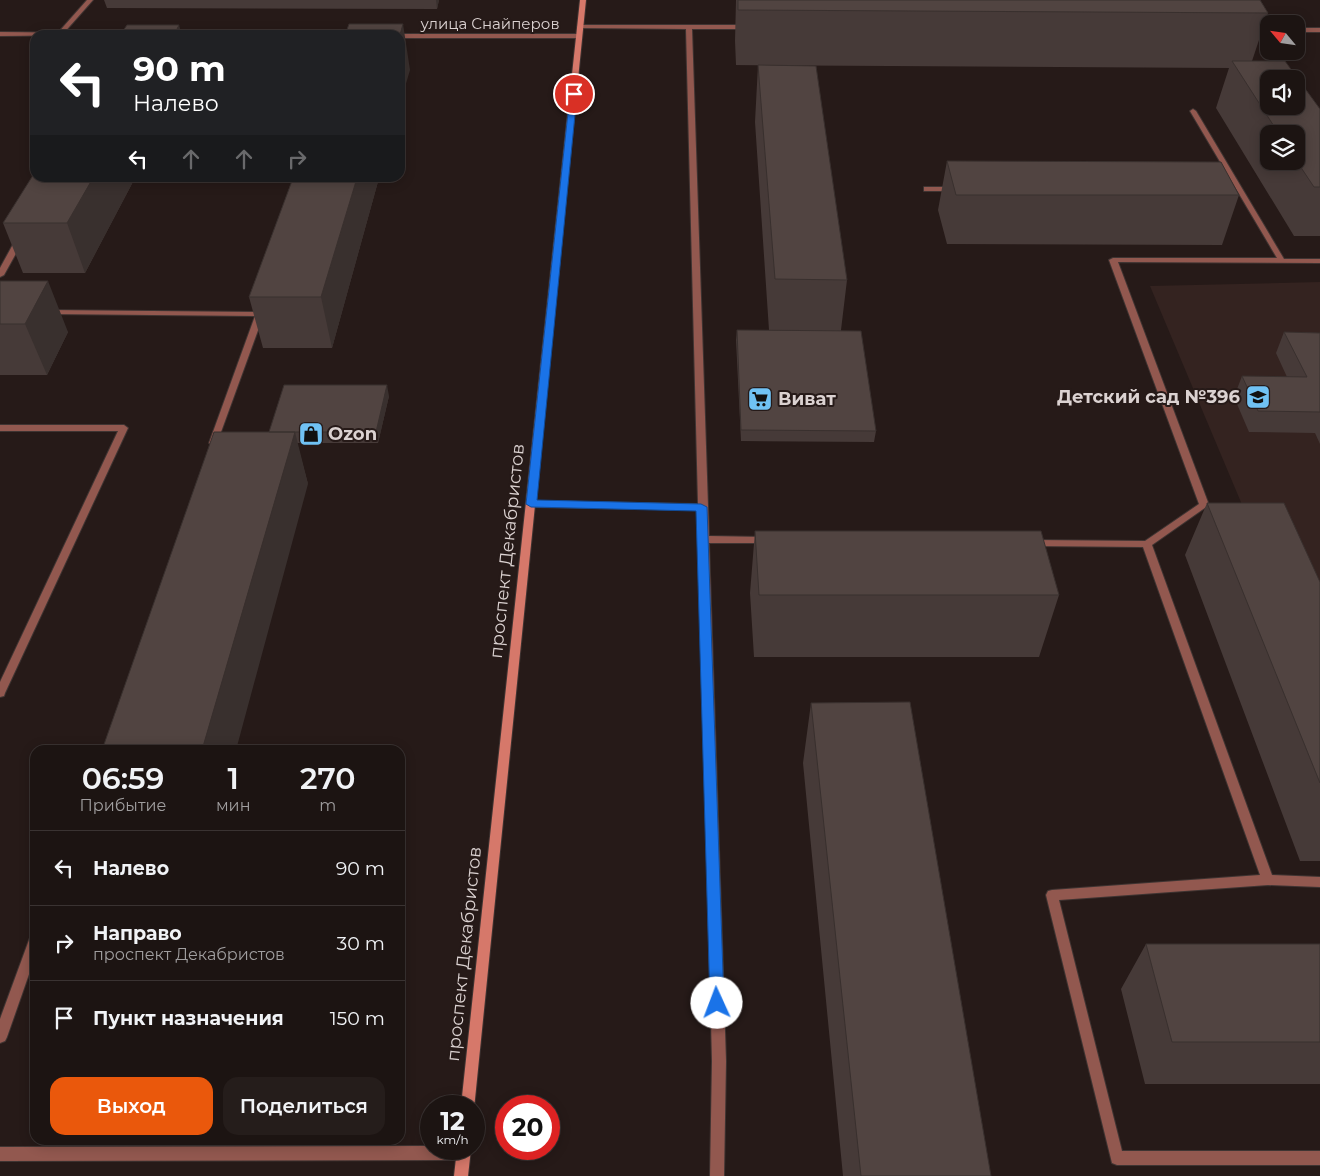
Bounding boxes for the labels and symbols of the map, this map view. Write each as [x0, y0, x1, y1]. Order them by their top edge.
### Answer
street label: улица Снайперов [419, 14, 560, 33]
north arrow [1260, 15, 1305, 60]
pin [553, 73, 595, 115]
school or university icon: Детский сад №396 [1245, 384, 1271, 410]
supermarket icon: Виват [747, 386, 773, 412]
place label: Детский сад №396 [1057, 386, 1241, 408]
place label: Виват [778, 388, 836, 410]
shop icon: Ozon [298, 421, 324, 447]
place label: Ozon [328, 423, 377, 445]
street label: проспект Декабристов [485, 443, 529, 659]
street label: проспект Декабристов [442, 846, 486, 1062]
position arrow [690, 976, 742, 1028]
speed limit sign: 20 [495, 1095, 560, 1160]

